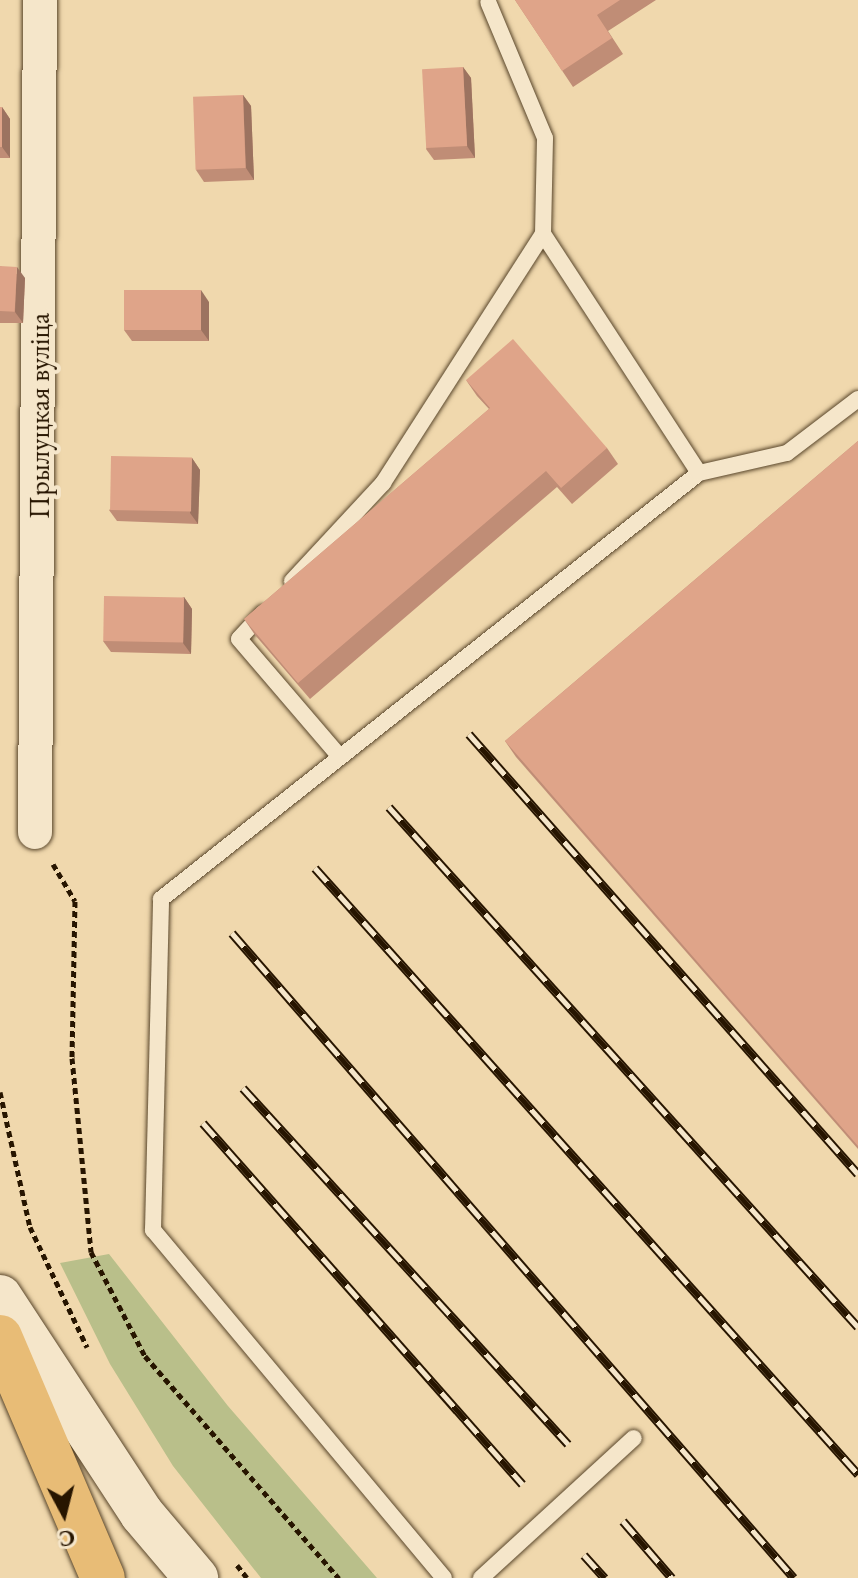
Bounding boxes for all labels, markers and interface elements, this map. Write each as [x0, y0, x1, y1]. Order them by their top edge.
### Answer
street label: Прылуцкая вуліца [22, 313, 56, 519]
north arrow [24, 1474, 104, 1554]
text: С [57, 1523, 77, 1554]

